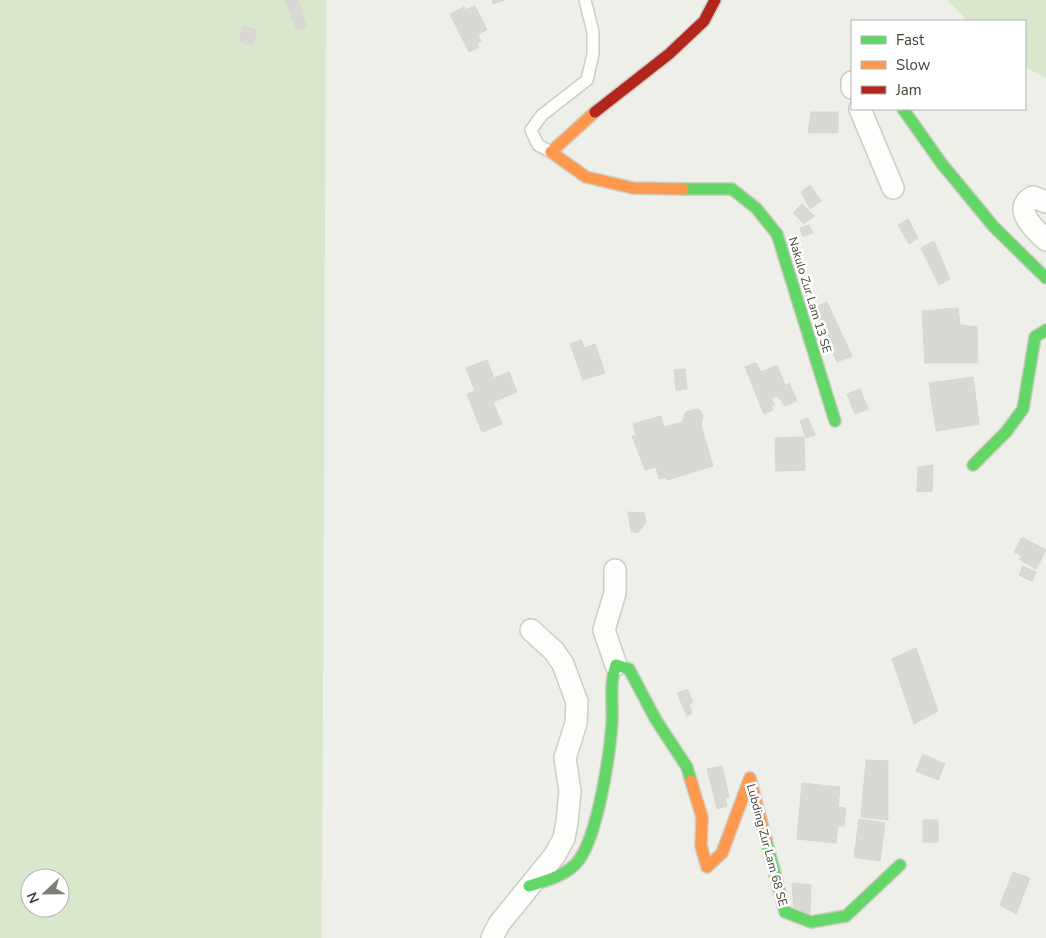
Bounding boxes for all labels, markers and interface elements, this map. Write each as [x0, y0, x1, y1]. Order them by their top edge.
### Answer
legend [851, 20, 1026, 110]
text: Fast [896, 30, 925, 50]
text: Slow [896, 55, 931, 75]
text: Jam [895, 80, 922, 100]
street label: Nakulo Zur Lam 13 SE [785, 235, 835, 355]
street label: Lubding Zur Lam 68 SE [743, 782, 791, 908]
north arrow [20, 868, 70, 918]
text: N [23, 889, 44, 906]

